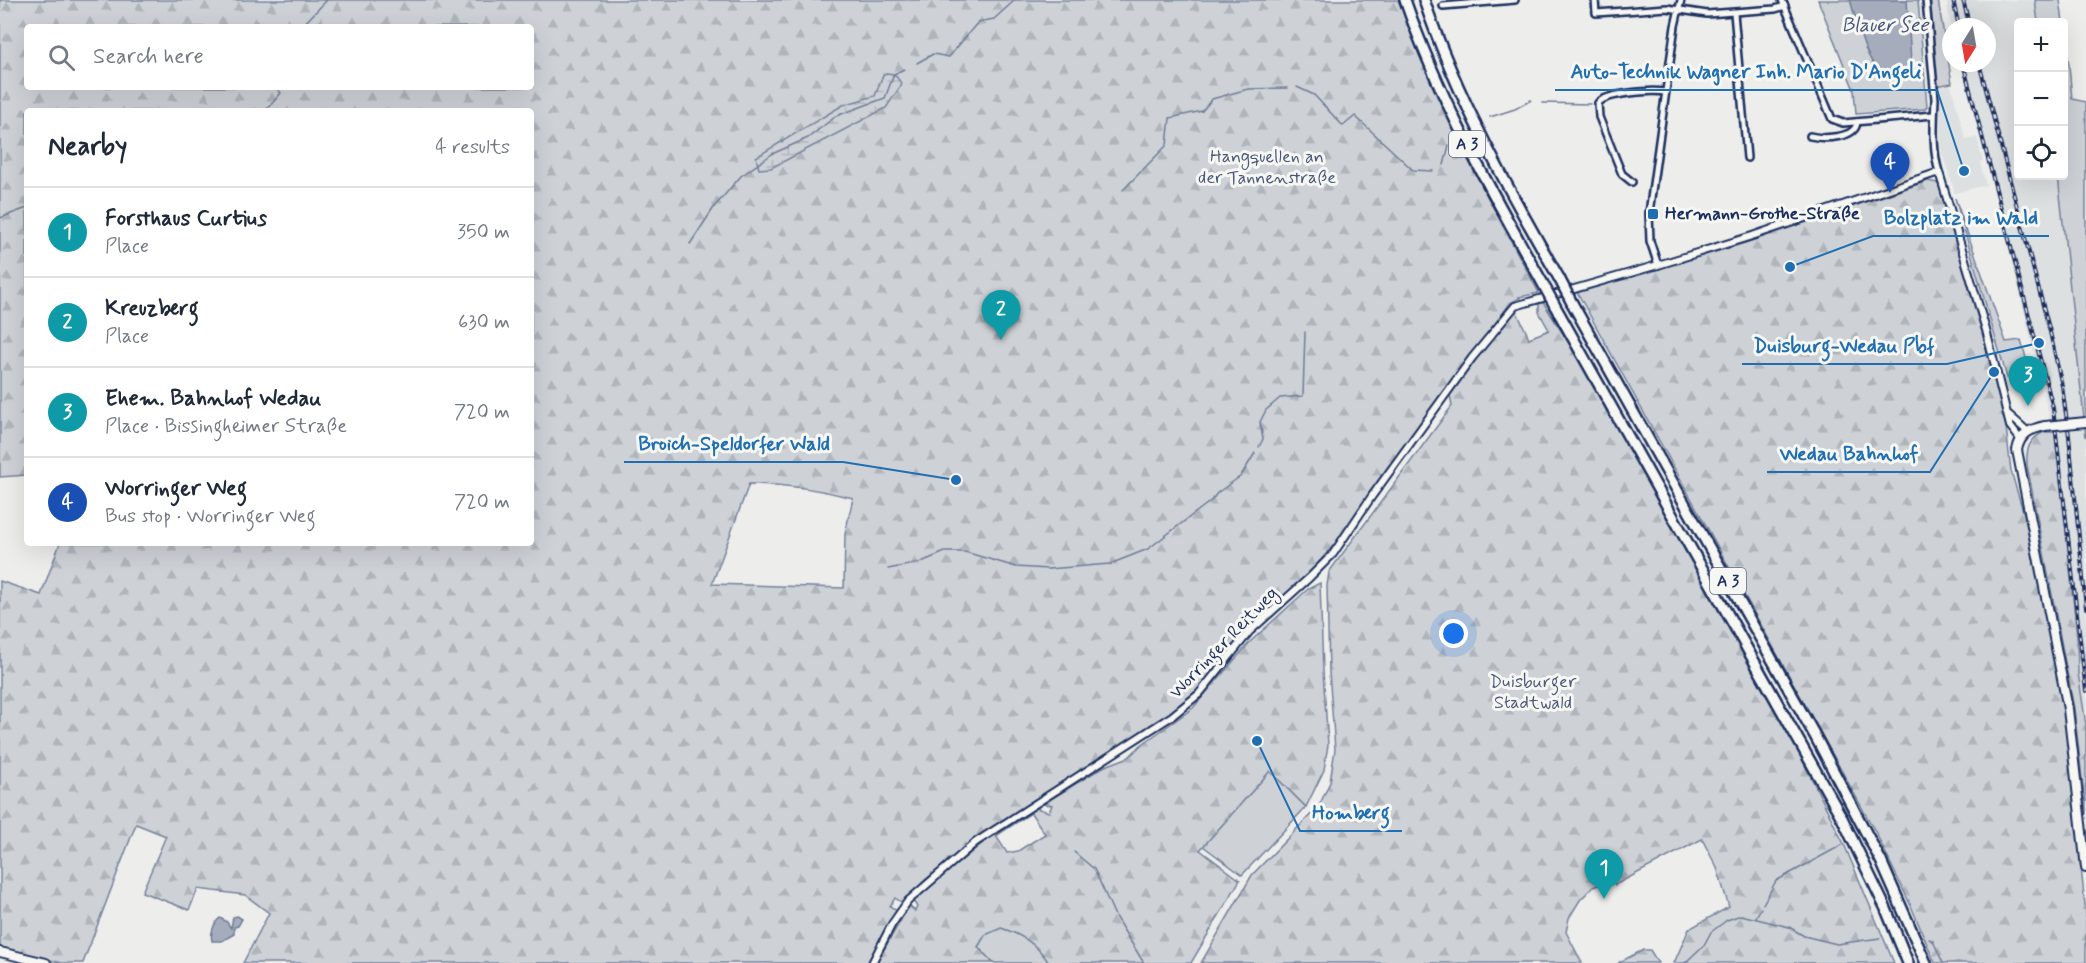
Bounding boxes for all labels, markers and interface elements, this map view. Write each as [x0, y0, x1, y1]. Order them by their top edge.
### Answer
water label: Blauer See [1841, 12, 1930, 39]
north arrow [1942, 18, 1996, 72]
map controls [2014, 18, 2068, 180]
button: + [2014, 18, 2068, 72]
search box [24, 24, 534, 90]
icon: search [45, 41, 78, 74]
text: Search here [93, 43, 204, 71]
callout: Auto-Technik Wagner Inh. Mario D'Angeli [1555, 52, 1937, 90]
text: Auto-Technik Wagner Inh. Mario D'Angeli [1571, 59, 1922, 88]
button: − [2014, 72, 2068, 126]
button: locate [2014, 126, 2068, 180]
text: Nearby [48, 130, 127, 164]
road number: A 3 [1449, 131, 1485, 157]
text: 4 results [435, 134, 510, 161]
pin: 4 [1870, 144, 1910, 193]
park label: Hangquellen an der Tannenstraße [1198, 145, 1336, 190]
callout: Bolzplatz im Wald [1873, 198, 2049, 236]
place label: Hermann-Grothe-Straße [1665, 202, 1860, 226]
text: Forsthaus Curtius [105, 205, 267, 233]
text: Bolzplatz im Wald [1884, 205, 2038, 232]
marker: Hermann-Grothe-Straße [1646, 207, 1660, 221]
text: 1 [63, 219, 72, 246]
text: 350 m [457, 219, 510, 246]
text: Place [105, 233, 149, 260]
pin: 2 [982, 290, 1020, 340]
text: Kreuzberg [105, 295, 199, 323]
text: 2 [63, 309, 72, 336]
text: 630 m [458, 309, 510, 336]
text: Place [105, 323, 149, 350]
callout: Duisburg-Wedau Pbf [1742, 326, 1947, 364]
text: Duisburg-Wedau Pbf [1753, 333, 1935, 362]
pin: 3 [2008, 356, 2048, 406]
text: Ehem. Bahnhof Wedau [105, 385, 321, 413]
text: 3 [63, 399, 72, 426]
text: 720 m [454, 399, 510, 426]
text: Place · Bissingheimer Straße [105, 413, 347, 440]
callout: Broich-Speldorfer Wald [624, 424, 843, 462]
text: Broich-Speldorfer Wald [638, 431, 830, 458]
callout: Wedau Bahnhof [1767, 434, 1930, 472]
text: Wedau Bahnhof [1779, 441, 1919, 468]
text: Worringer Weg [105, 475, 247, 503]
text: 4 [62, 489, 73, 516]
text: 720 m [454, 489, 510, 516]
text: Bus stop · Worringer Weg [105, 503, 316, 530]
road number: A 3 [1710, 568, 1746, 594]
street label: Worringer Reitweg [1164, 582, 1285, 705]
your location [1439, 619, 1468, 648]
park label: Duisburger Stadtwald [1490, 670, 1577, 715]
callout: Homberg [1300, 793, 1402, 831]
text: Homberg [1312, 800, 1390, 829]
pin: 1 [1584, 850, 1624, 899]

